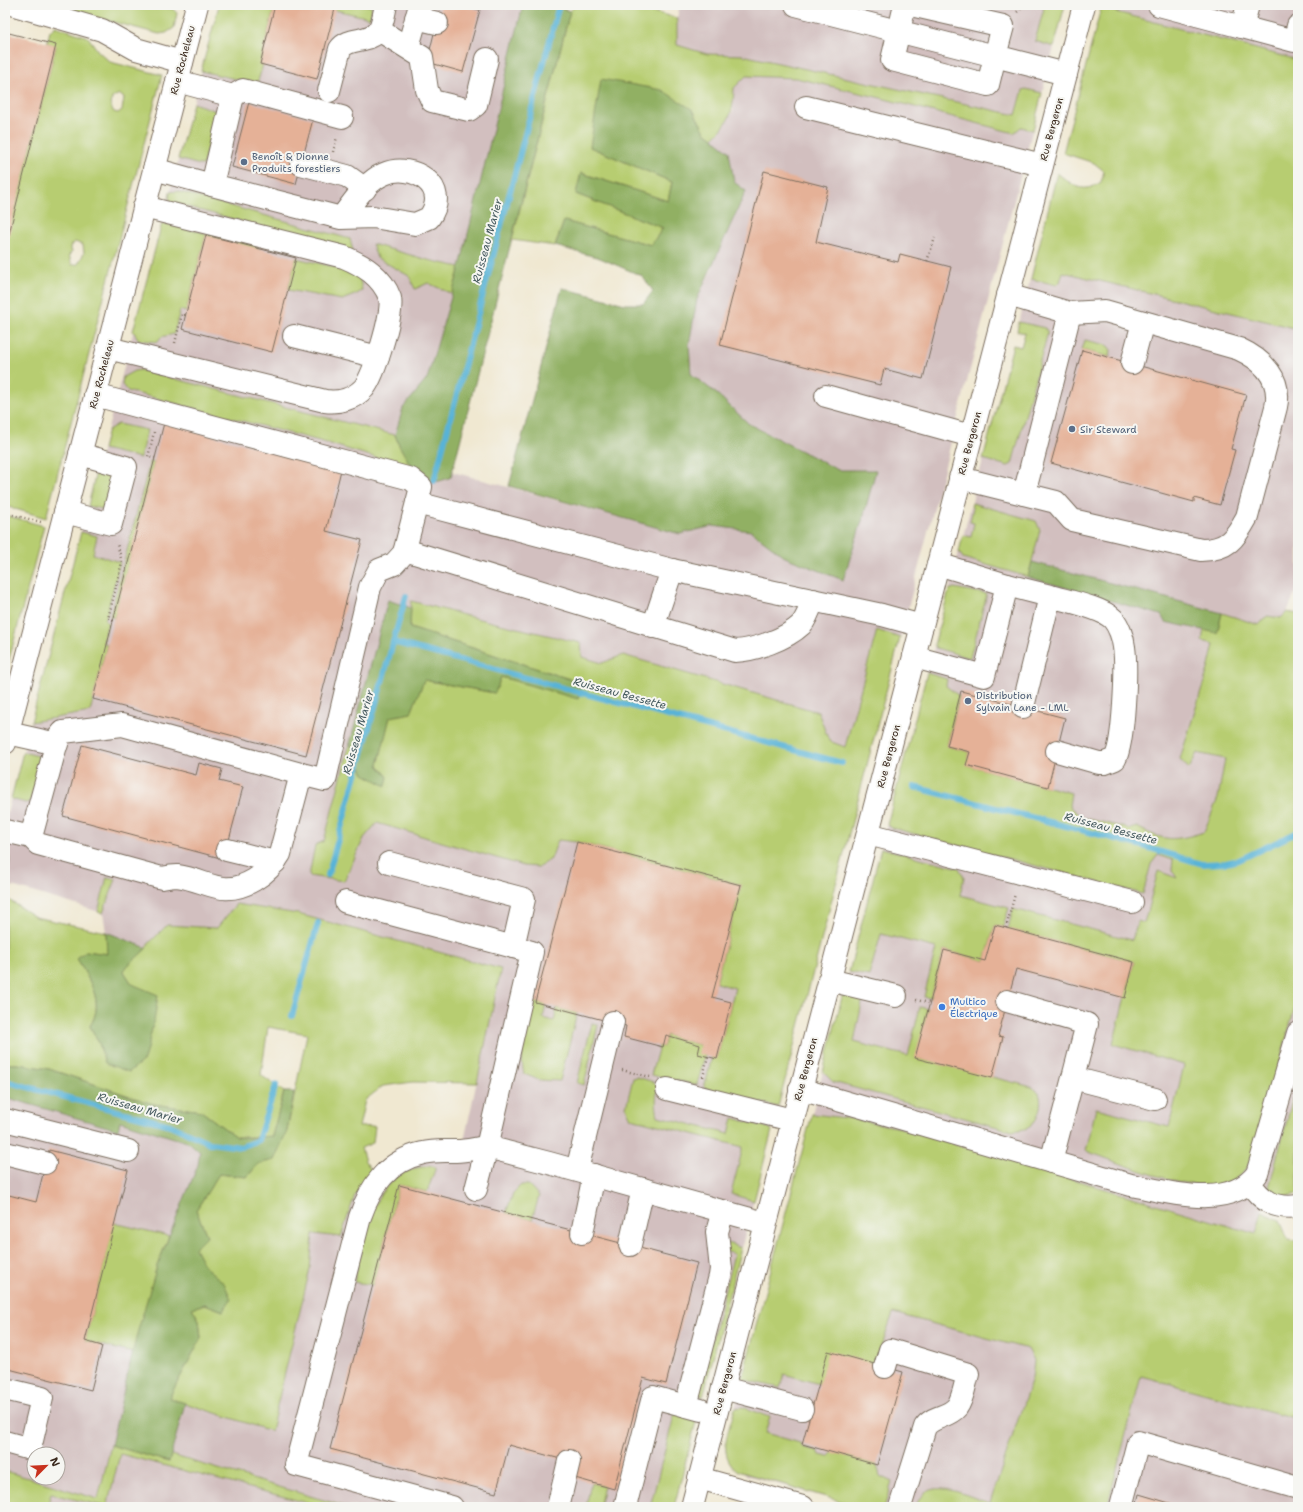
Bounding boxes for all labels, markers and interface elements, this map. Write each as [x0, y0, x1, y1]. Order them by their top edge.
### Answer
street label: Rue Rocheleau [167, 24, 198, 96]
street label: Rue Bergeron [1037, 96, 1066, 162]
place label: Benoît & Dionne Produits forestiers [252, 150, 341, 175]
marker: Benoît & Dionne Produits forestiers [239, 157, 249, 167]
water label: Ruisseau Marier [469, 196, 506, 285]
street label: Rue Rocheleau [86, 338, 117, 410]
street label: Rue Bergeron [955, 410, 984, 476]
place label: Sir Steward [1080, 423, 1137, 436]
marker: Sir Steward [1067, 424, 1077, 434]
water label: Ruisseau Bessette [572, 674, 668, 713]
water label: Ruisseau Marier [339, 688, 378, 776]
place label: Distribution Sylvain Lane - LML [976, 689, 1069, 714]
marker: Distribution Sylvain Lane - LML [963, 696, 973, 706]
street label: Rue Bergeron [874, 723, 903, 789]
water label: Ruisseau Bessette [1063, 809, 1159, 848]
place label: Multico Électrique [950, 995, 998, 1020]
marker: Multico Électrique [937, 1002, 947, 1012]
street label: Rue Bergeron [791, 1036, 820, 1102]
water label: Ruisseau Marier [96, 1089, 184, 1128]
street label: Rue Bergeron [710, 1350, 739, 1416]
north arrow [26, 1446, 66, 1486]
text: N [46, 1455, 63, 1469]

